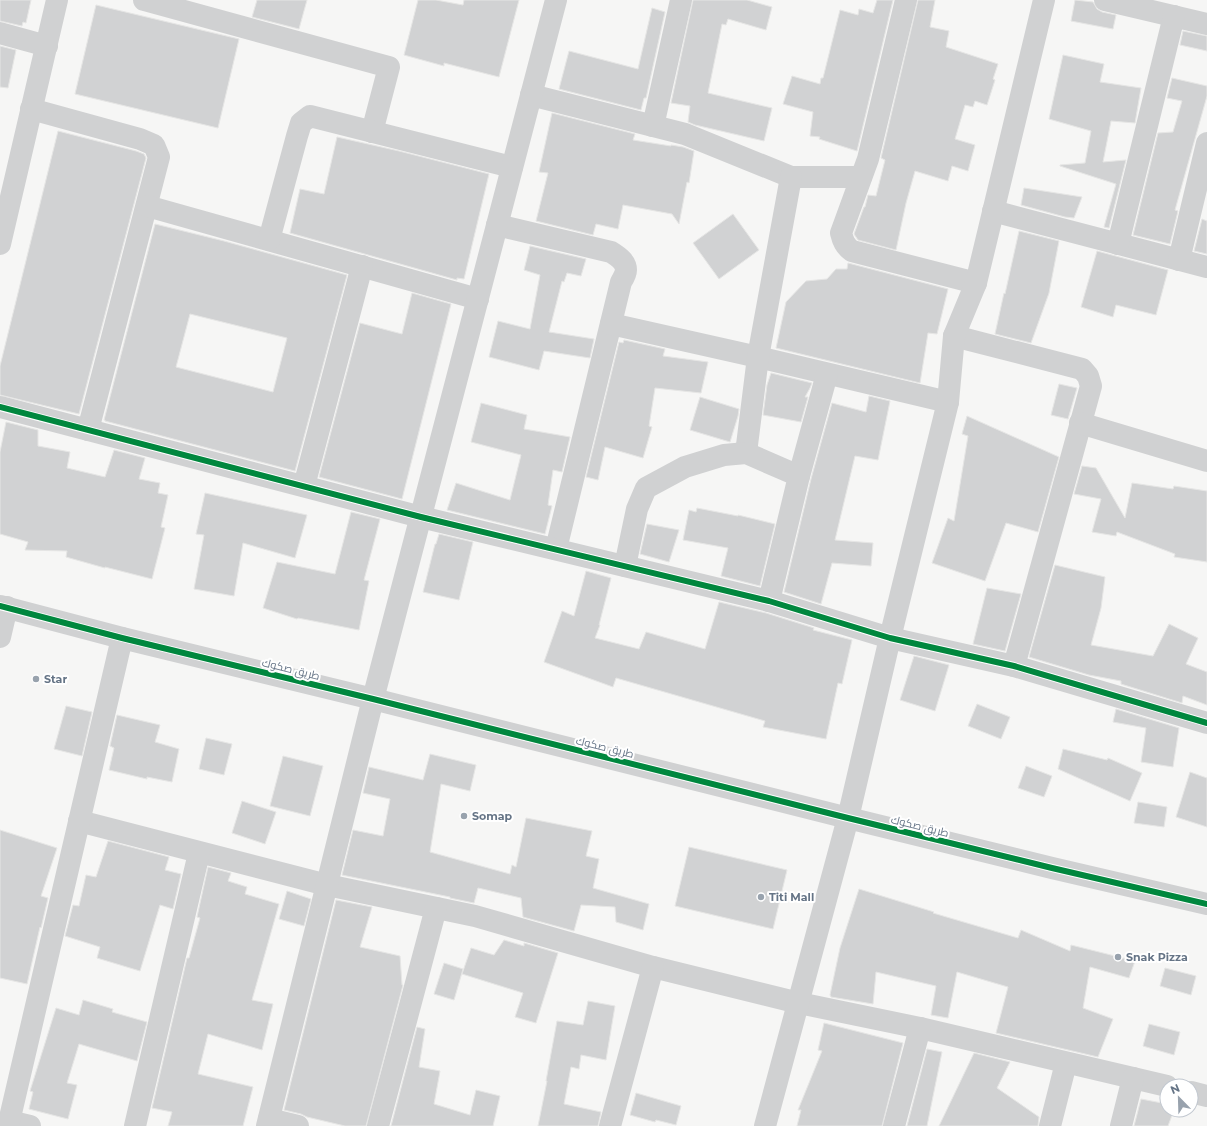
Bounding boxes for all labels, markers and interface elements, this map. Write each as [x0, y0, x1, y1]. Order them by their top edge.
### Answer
street label: طريق صكوك [261, 655, 321, 683]
place label: Star [44, 672, 67, 686]
marker: Star [31, 674, 41, 684]
street label: طريق صكوك [575, 733, 635, 761]
place label: Somap [472, 809, 513, 823]
marker: Somap [459, 811, 469, 821]
street label: طريق صكوك [890, 812, 950, 840]
place label: Titi Mall [769, 890, 814, 904]
marker: Titi Mall [756, 892, 766, 902]
place label: Snak Pizza [1126, 950, 1188, 964]
marker: Snak Pizza [1113, 952, 1123, 962]
north arrow [1159, 1078, 1199, 1118]
text: N [1168, 1081, 1182, 1097]

